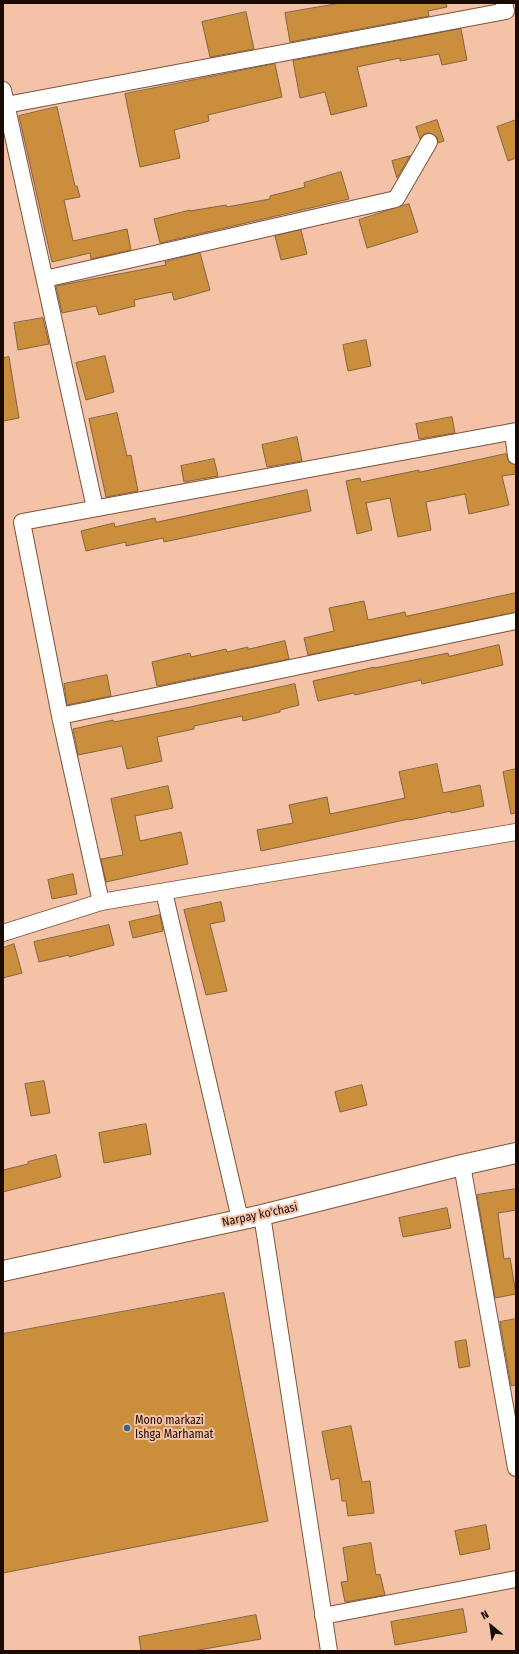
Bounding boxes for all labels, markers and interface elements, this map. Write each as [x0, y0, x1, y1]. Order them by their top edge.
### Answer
street label: Narpay ko'chasi [221, 1200, 299, 1230]
place label: Mono markazi Ishga Marhamat [135, 1414, 214, 1442]
marker: Mono markazi Ishga Marhamat [122, 1423, 132, 1433]
north arrow [471, 1606, 511, 1646]
text: N [479, 1608, 491, 1622]

